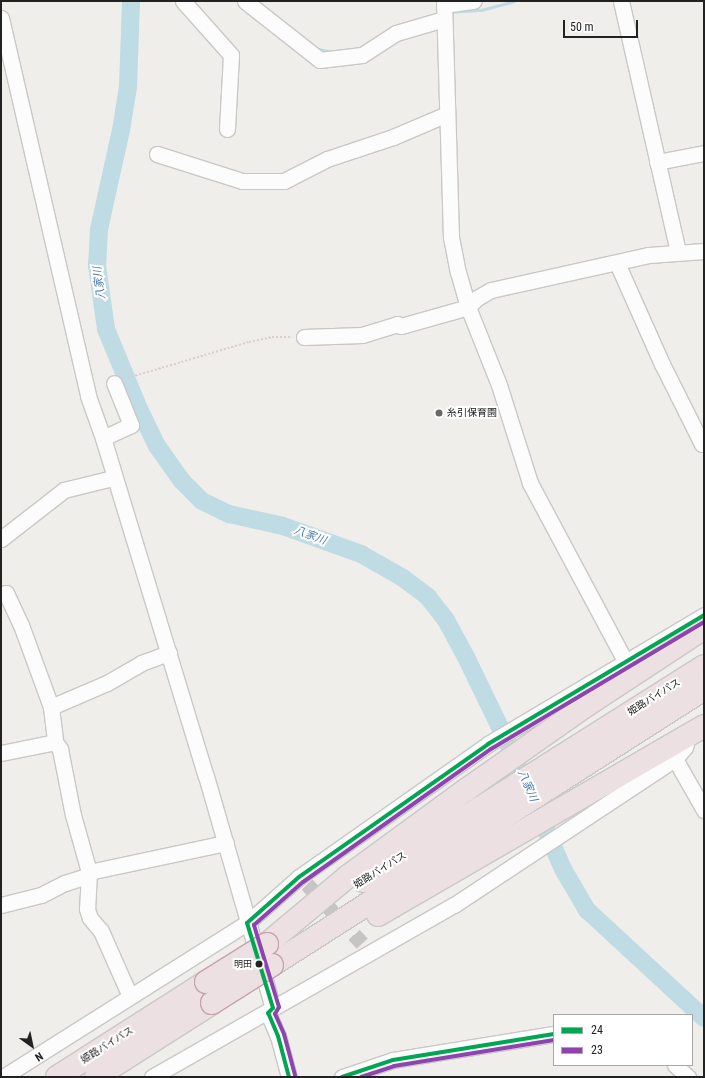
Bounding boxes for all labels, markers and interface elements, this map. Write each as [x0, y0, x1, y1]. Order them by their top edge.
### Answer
scale bar [565, 12, 640, 38]
text: 50 m [570, 20, 594, 34]
water label: 八家川 [91, 266, 109, 300]
place label: 糸引保育園 [447, 407, 497, 419]
marker: 糸引保育園 [434, 408, 444, 418]
water label: 八家川 [292, 524, 328, 548]
street label: 姫路バイパス [625, 676, 683, 718]
water label: 八家川 [514, 768, 540, 804]
street label: 姫路バイパス [351, 849, 409, 891]
place label: 明田 [234, 959, 252, 969]
marker: 明田 [254, 959, 264, 969]
legend [553, 1014, 693, 1066]
text: 24 [591, 1023, 603, 1037]
street label: 姫路バイパス [78, 1024, 136, 1066]
north arrow [12, 1026, 52, 1066]
text: 23 [591, 1043, 603, 1057]
text: N [32, 1049, 45, 1064]

